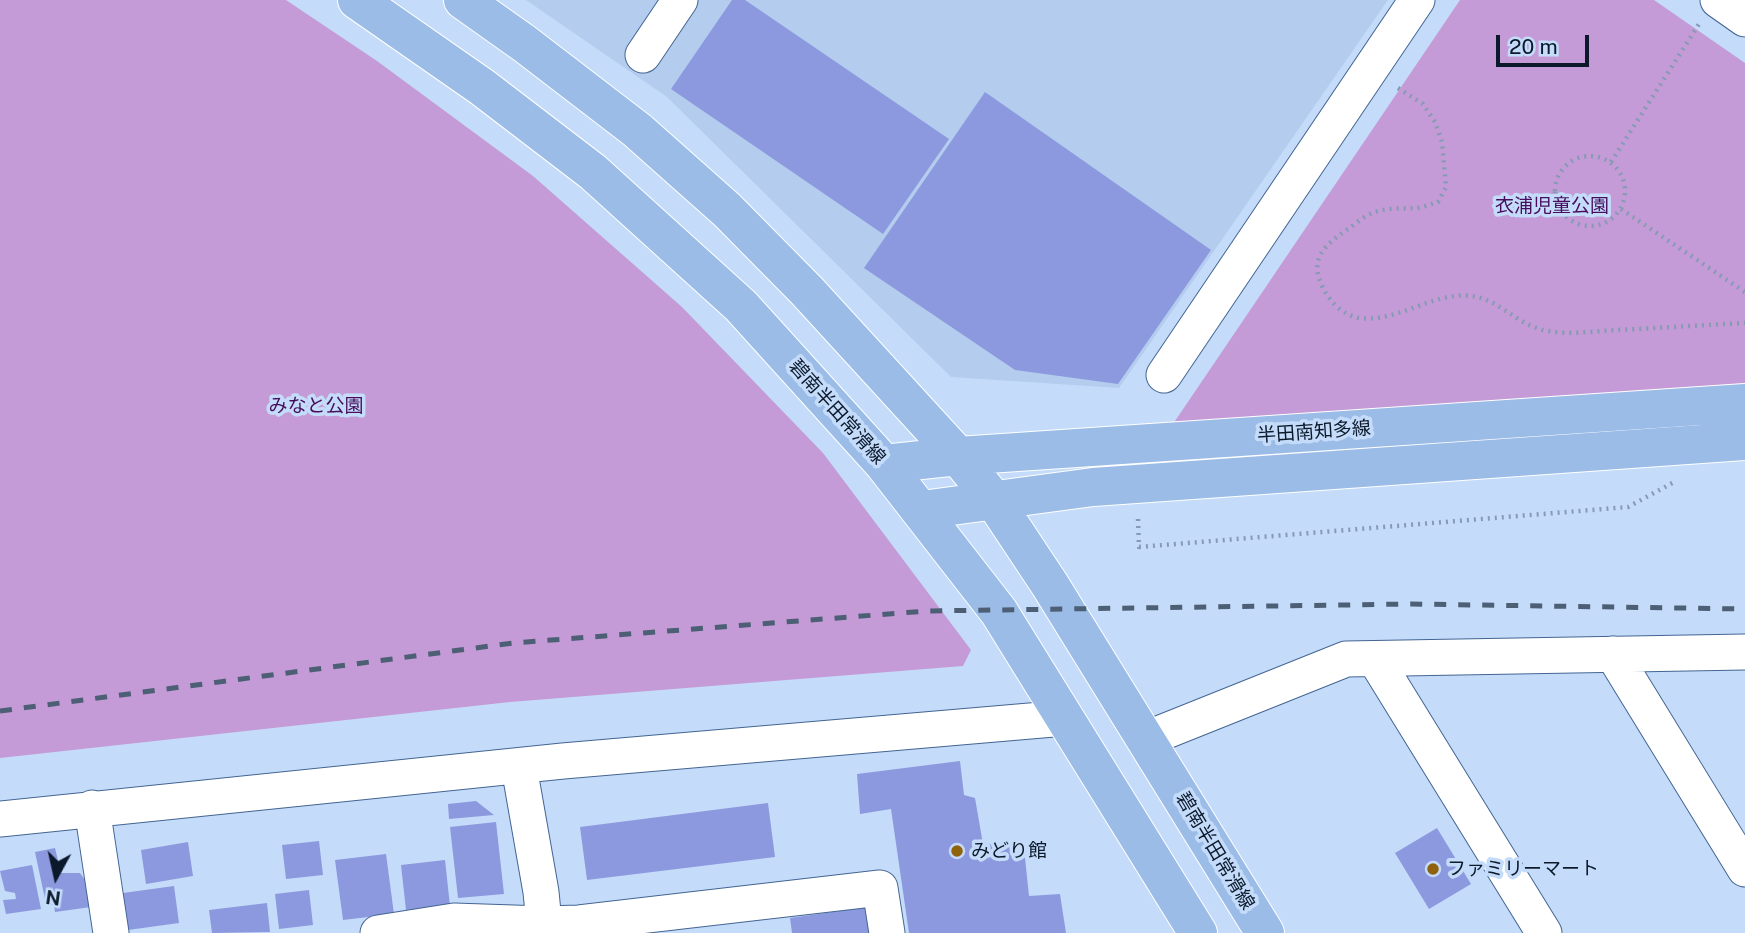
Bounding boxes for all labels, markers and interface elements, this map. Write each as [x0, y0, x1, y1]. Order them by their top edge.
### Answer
scale bar [1500, 21, 1593, 65]
text: 20 m [1509, 34, 1558, 59]
park label: 衣浦児童公園 [1495, 195, 1609, 217]
street label: 碧南半田常滑線 [784, 355, 890, 469]
park label: みなと公園 [269, 395, 363, 417]
street label: 半田南知多線 [1256, 417, 1372, 447]
street label: 碧南半田常滑線 [1171, 788, 1259, 914]
place label: みどり館 [971, 840, 1047, 862]
north arrow [21, 842, 91, 912]
marker: みどり館 [949, 843, 965, 859]
place label: ファミリーマート [1447, 858, 1599, 880]
marker: ファミリーマート [1425, 861, 1441, 877]
text: N [44, 886, 62, 910]

